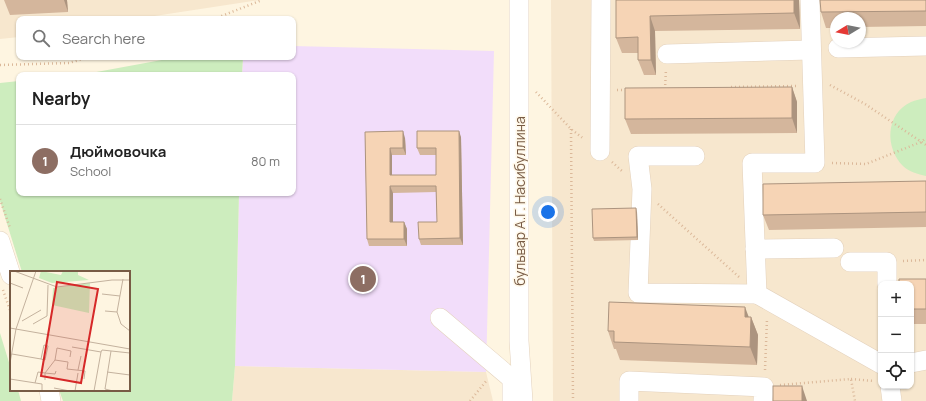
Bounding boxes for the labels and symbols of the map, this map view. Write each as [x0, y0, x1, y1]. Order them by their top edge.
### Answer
north arrow [830, 12, 866, 48]
street label: бульвар А.Г. Насибуллина [510, 116, 529, 286]
your location [538, 202, 558, 222]
pin: 1 [350, 264, 376, 294]
inset map [10, 271, 130, 391]

